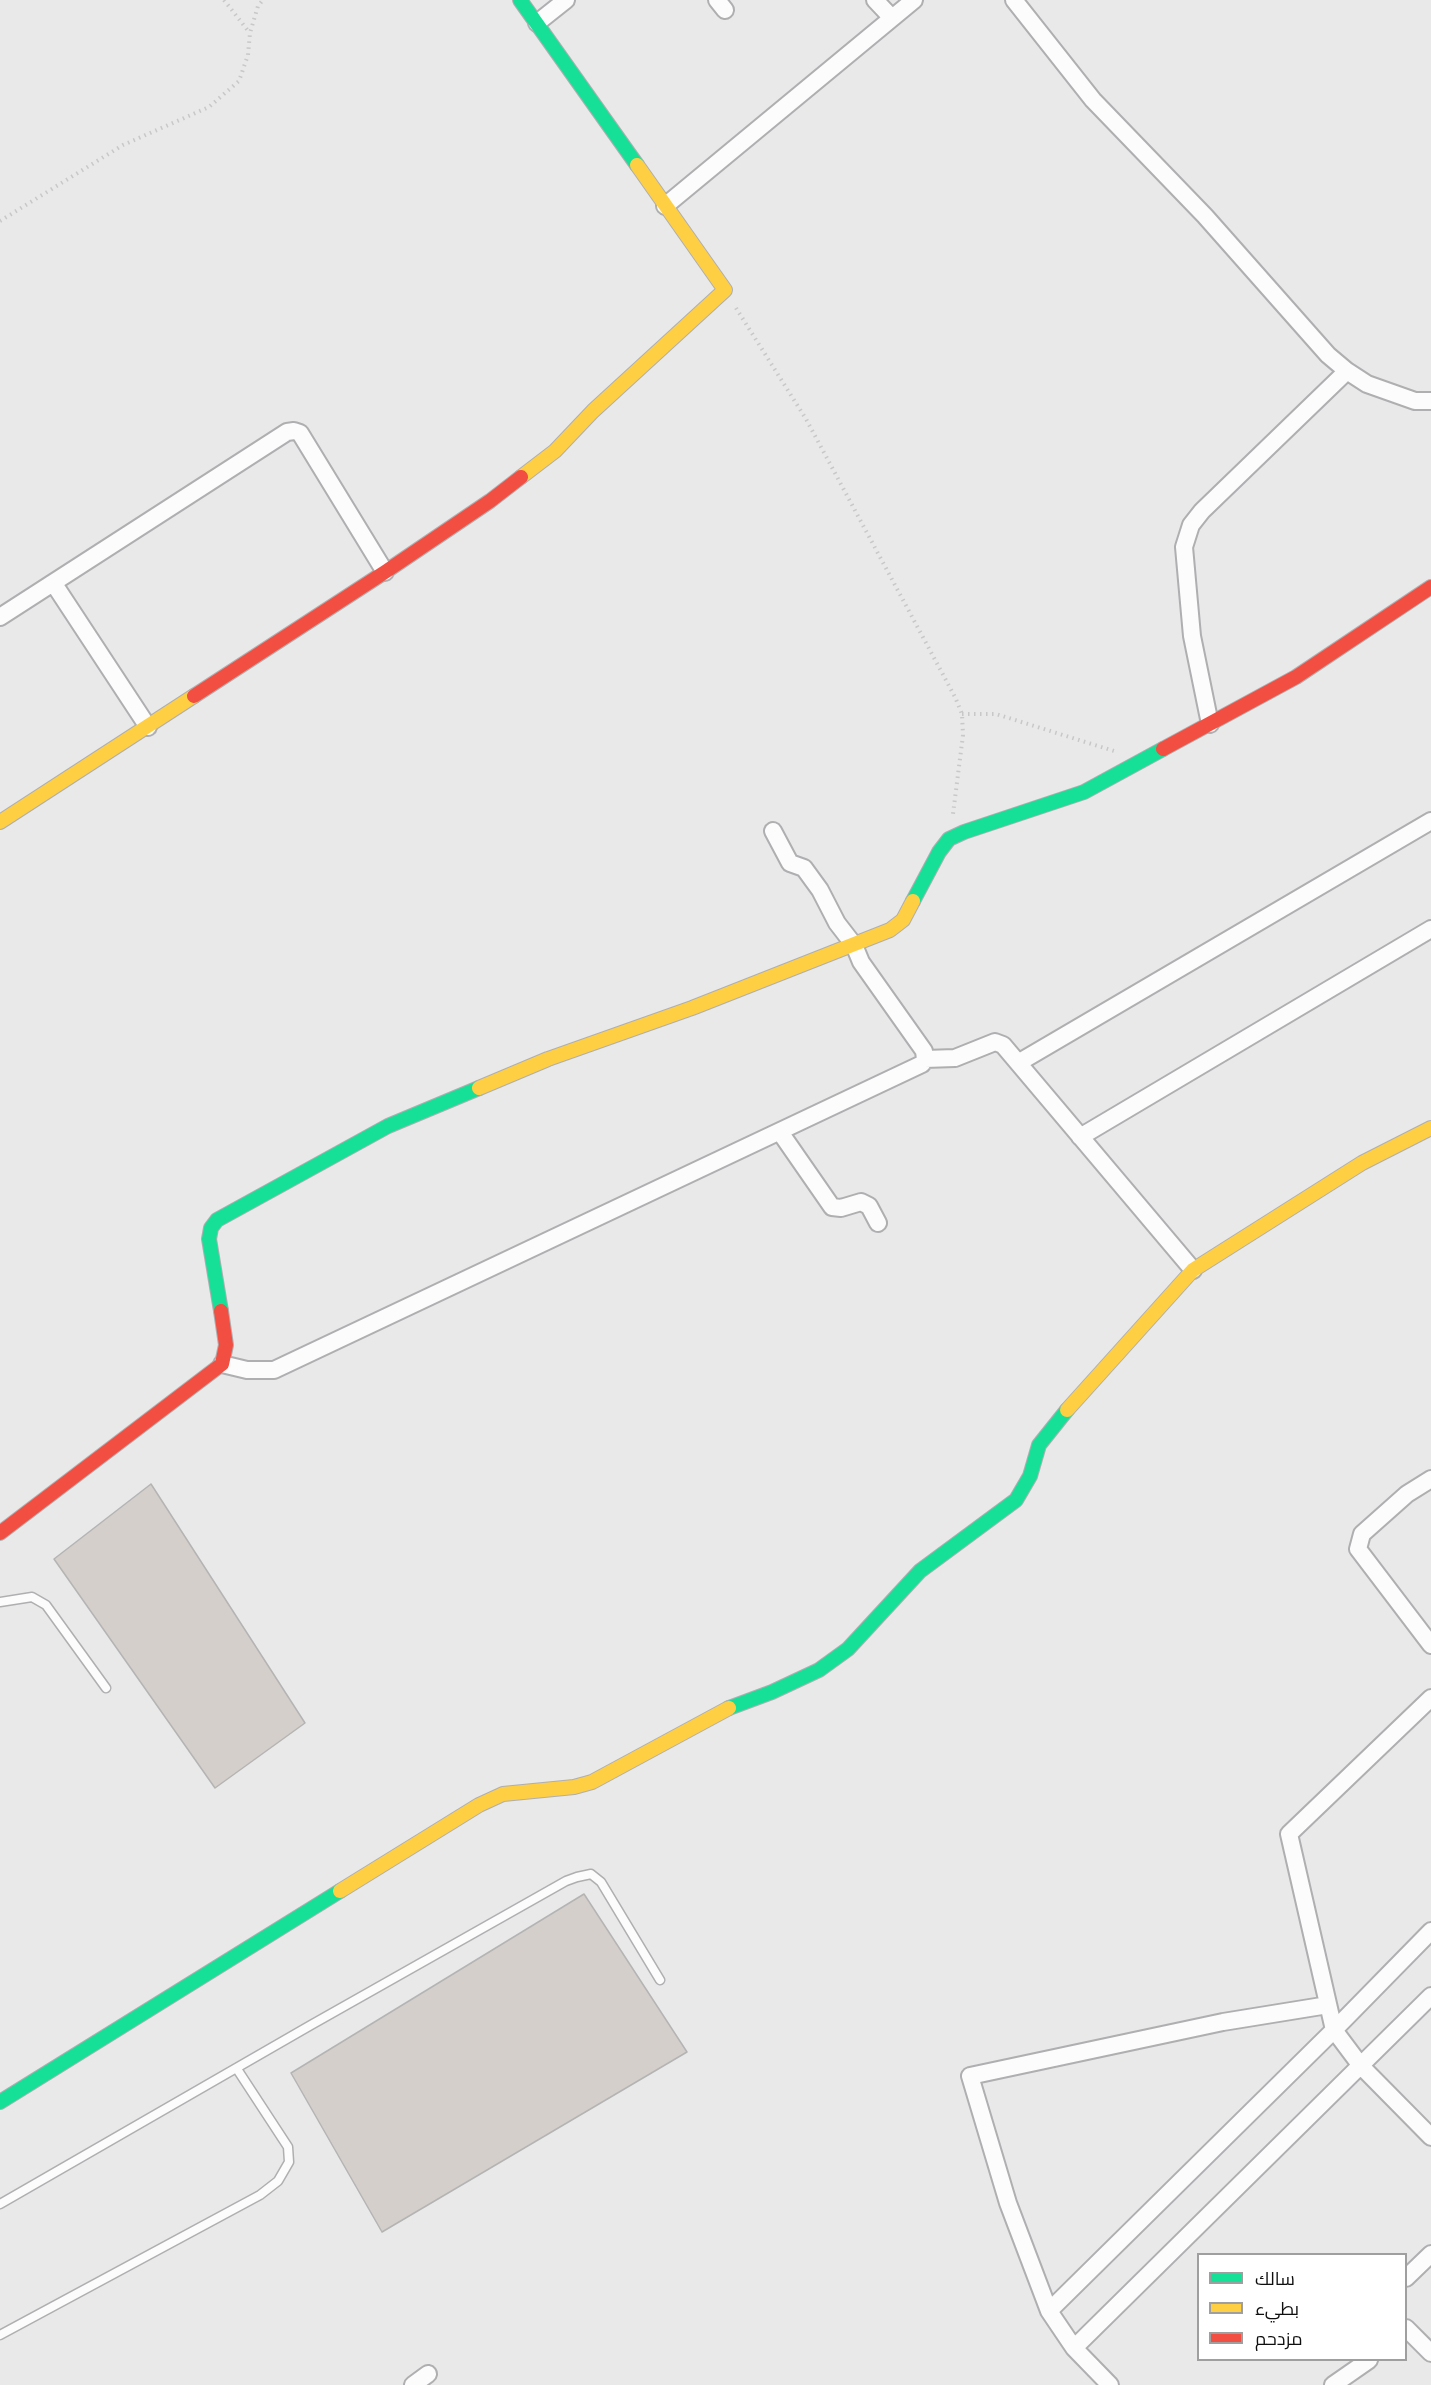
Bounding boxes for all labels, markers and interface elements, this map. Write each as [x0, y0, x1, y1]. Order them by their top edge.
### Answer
legend [1197, 2253, 1407, 2361]
text: سالك [1255, 2267, 1295, 2292]
text: بطيء [1255, 2297, 1299, 2322]
text: مزدحم [1255, 2327, 1303, 2352]

